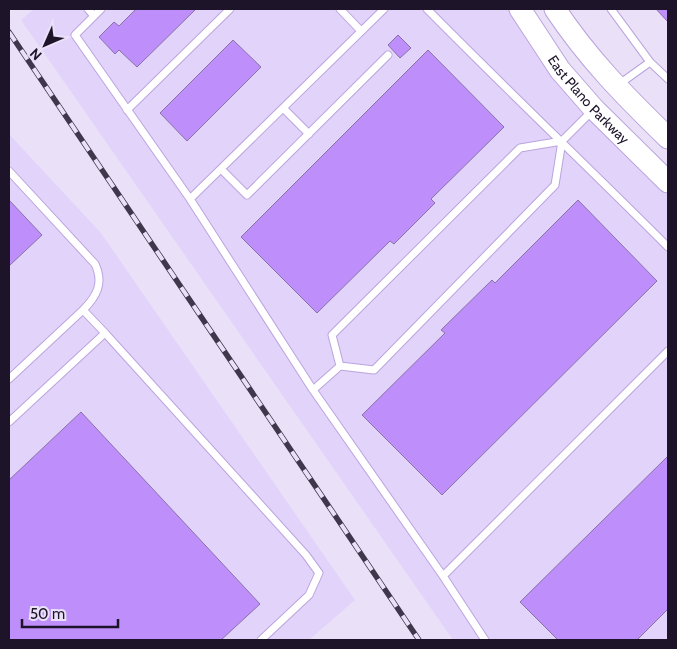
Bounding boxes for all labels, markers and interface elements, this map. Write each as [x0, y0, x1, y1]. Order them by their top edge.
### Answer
north arrow [20, 20, 70, 70]
text: N [26, 44, 46, 64]
street label: East Plano Parkway [544, 52, 633, 148]
scale bar [22, 596, 119, 628]
text: 50 m [30, 605, 65, 623]

